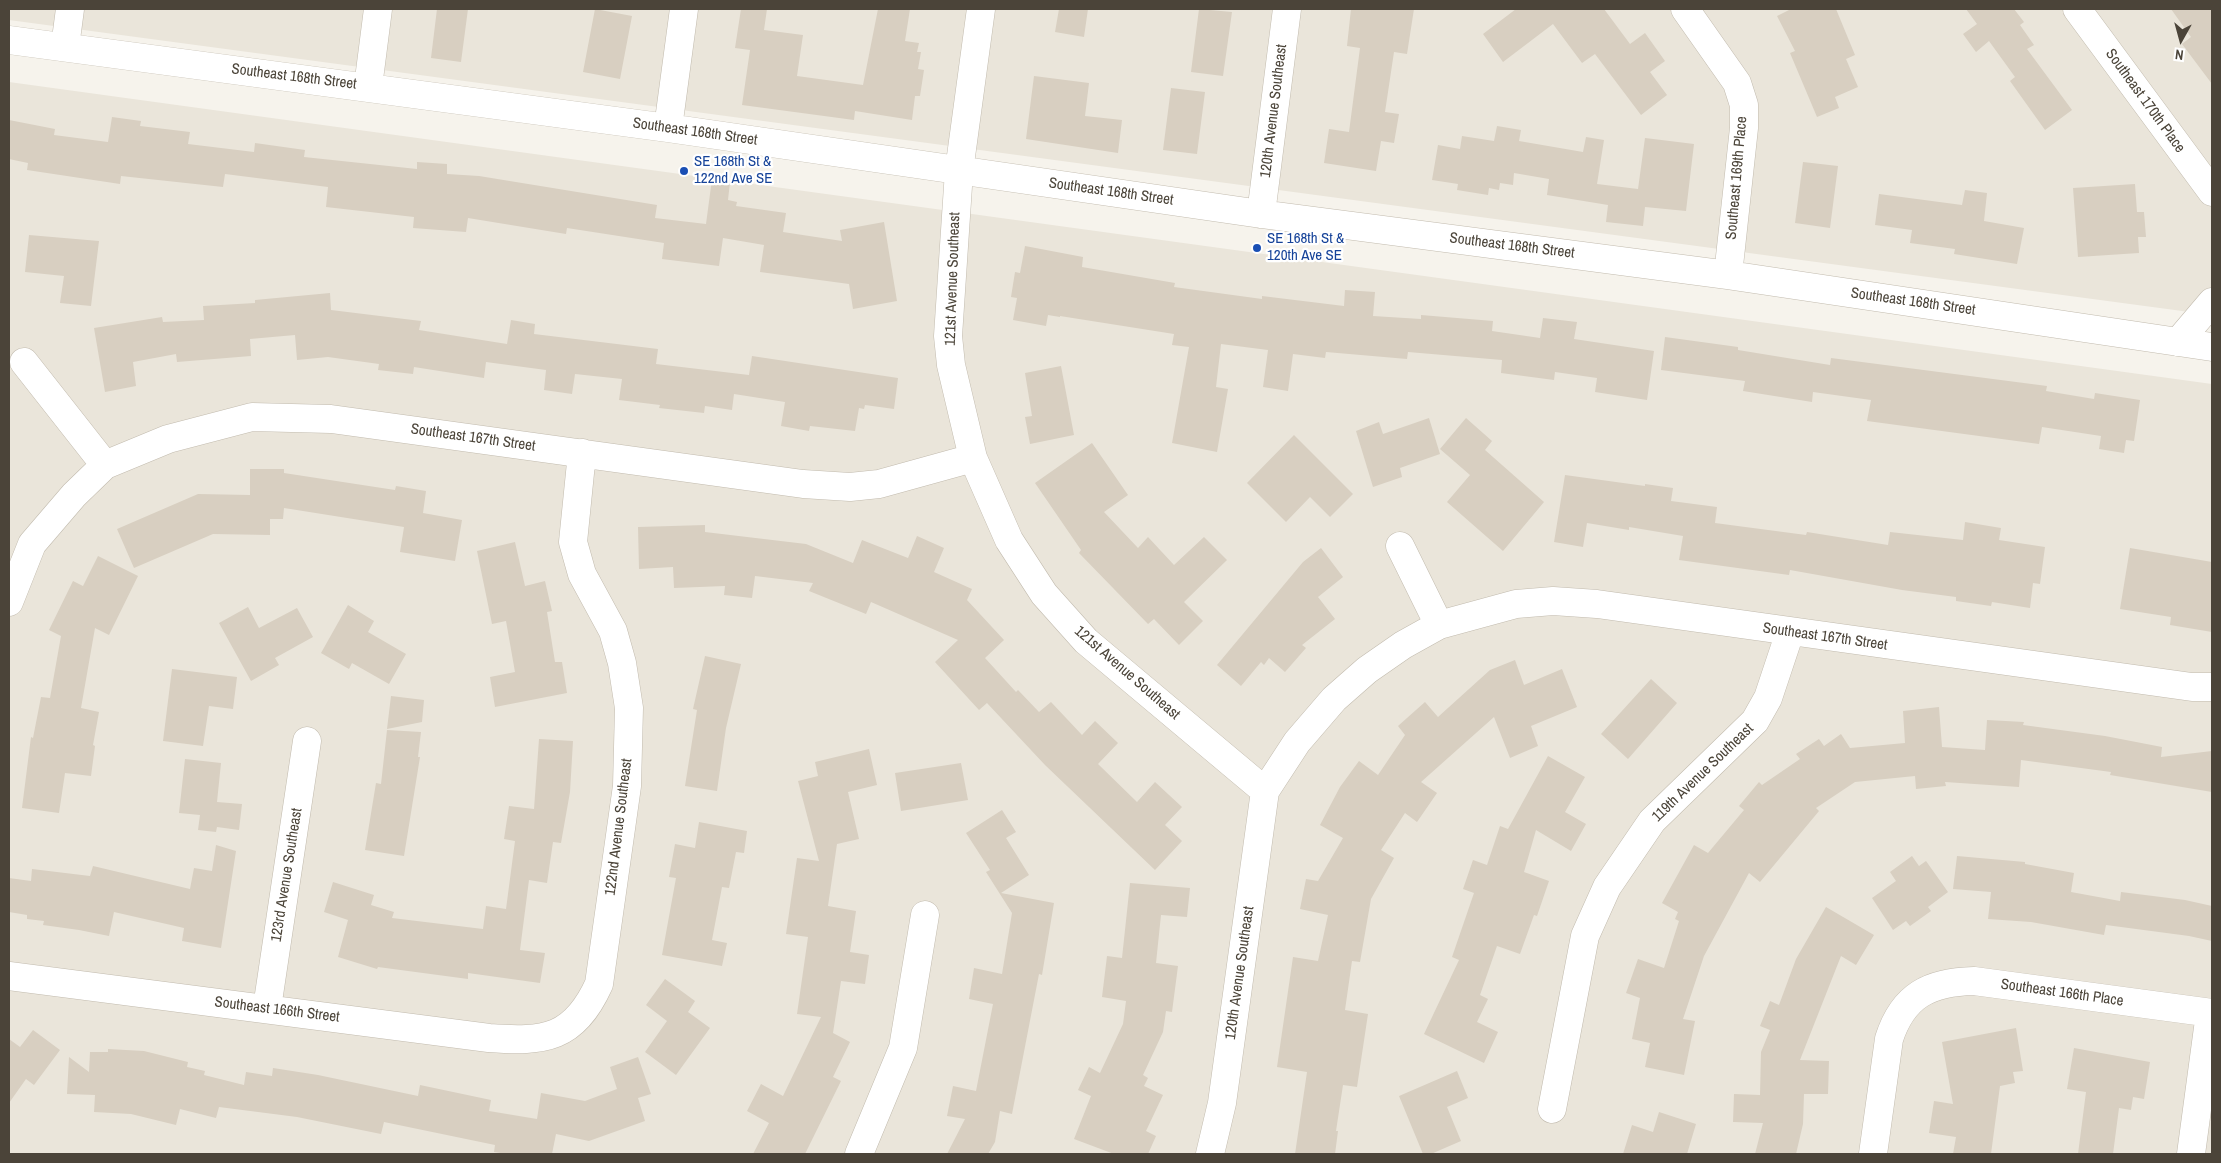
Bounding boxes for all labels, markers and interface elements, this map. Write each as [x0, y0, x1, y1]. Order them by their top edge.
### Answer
north arrow [2156, 15, 2206, 65]
street label: 120th Avenue Southeast [1257, 43, 1291, 179]
text: N [2174, 45, 2184, 64]
street label: Southeast 170th Place [2101, 46, 2189, 156]
street label: Southeast 168th Street [230, 60, 358, 94]
street label: Southeast 168th Street [631, 114, 759, 150]
street label: Southeast 169th Place [1723, 116, 1751, 240]
place label: SE 168th St & 122nd Ave SE [694, 153, 772, 188]
marker: SE 168th St & 122nd Ave SE [678, 165, 690, 177]
street label: Southeast 168th Street [1047, 174, 1175, 210]
street label: 121st Avenue Southeast [942, 212, 964, 346]
street label: Southeast 168th Street [1448, 229, 1576, 263]
place label: SE 168th St & 120th Ave SE [1267, 230, 1344, 265]
marker: SE 168th St & 120th Ave SE [1251, 242, 1263, 254]
street label: Southeast 168th Street [1849, 284, 1977, 320]
street label: Southeast 167th Street [409, 420, 537, 456]
street label: Southeast 167th Street [1761, 619, 1889, 655]
street label: 121st Avenue Southeast [1071, 622, 1183, 724]
street label: 119th Avenue Southeast [1649, 720, 1757, 826]
street label: 122nd Avenue Southeast [602, 757, 636, 897]
street label: 123rd Avenue Southeast [268, 807, 306, 943]
street label: 120th Avenue Southeast [1222, 905, 1258, 1041]
street label: Southeast 166th Place [1999, 975, 2125, 1011]
street label: Southeast 166th Street [213, 993, 341, 1027]

